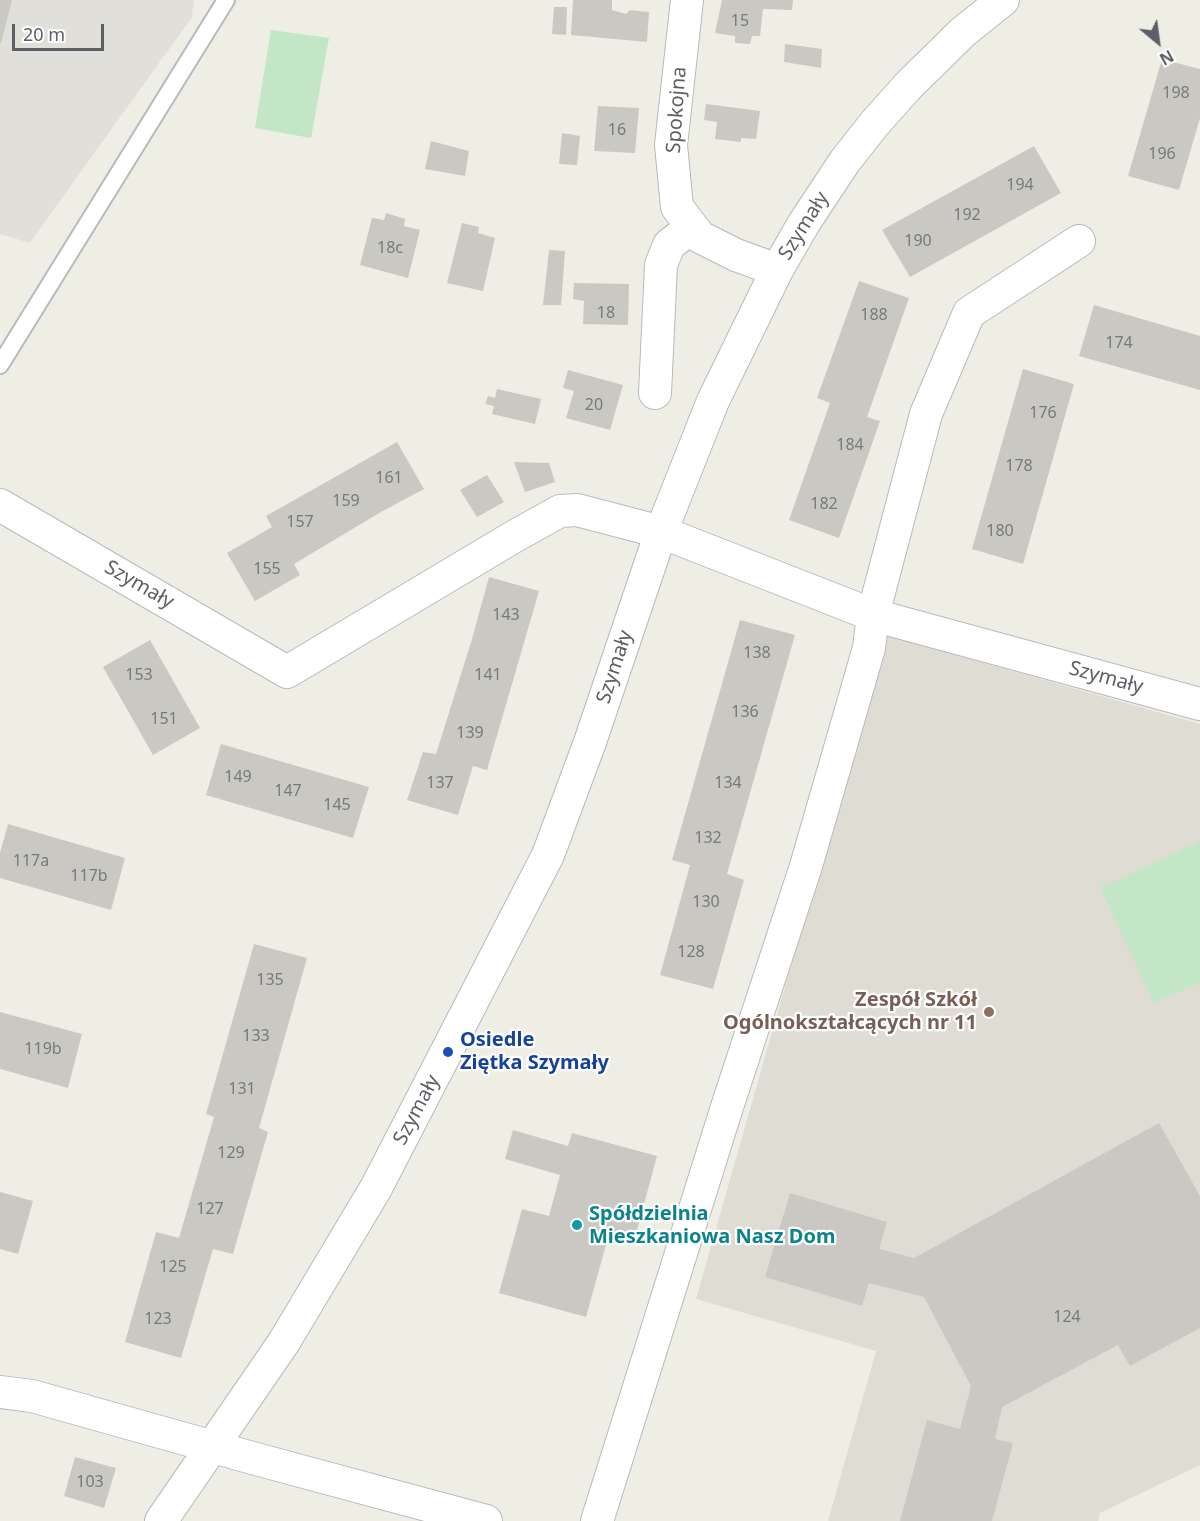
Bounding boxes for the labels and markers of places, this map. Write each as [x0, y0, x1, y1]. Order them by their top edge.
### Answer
place label: Zespół Szkół Ogólnokształcących nr 11 [723, 988, 977, 1035]
marker: Zespół Szkół Ogólnokształcących nr 11 [982, 1005, 996, 1019]
place label: Osiedle Ziętka Szymały [460, 1028, 609, 1075]
marker: Osiedle Ziętka Szymały [441, 1045, 455, 1059]
place label: Spółdzielnia Mieszkaniowa Nasz Dom [589, 1202, 835, 1249]
marker: Spółdzielnia Mieszkaniowa Nasz Dom [570, 1218, 584, 1232]

